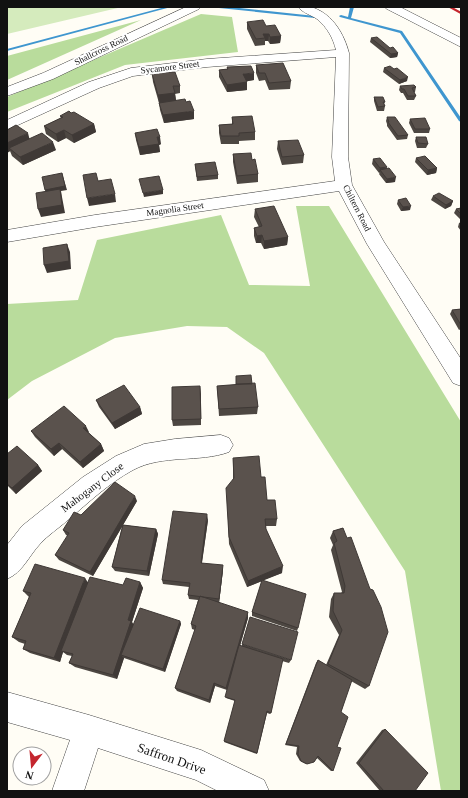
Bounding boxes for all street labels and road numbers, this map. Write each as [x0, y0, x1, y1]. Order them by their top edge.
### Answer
street label: Shallcross Road [73, 33, 130, 67]
street label: Sycamore Street [140, 58, 200, 76]
street label: Chiltern Road [341, 183, 373, 233]
street label: Magnolia Street [146, 200, 205, 218]
street label: Mahogany Close [58, 460, 126, 514]
street label: Saffron Drive [136, 740, 208, 777]

